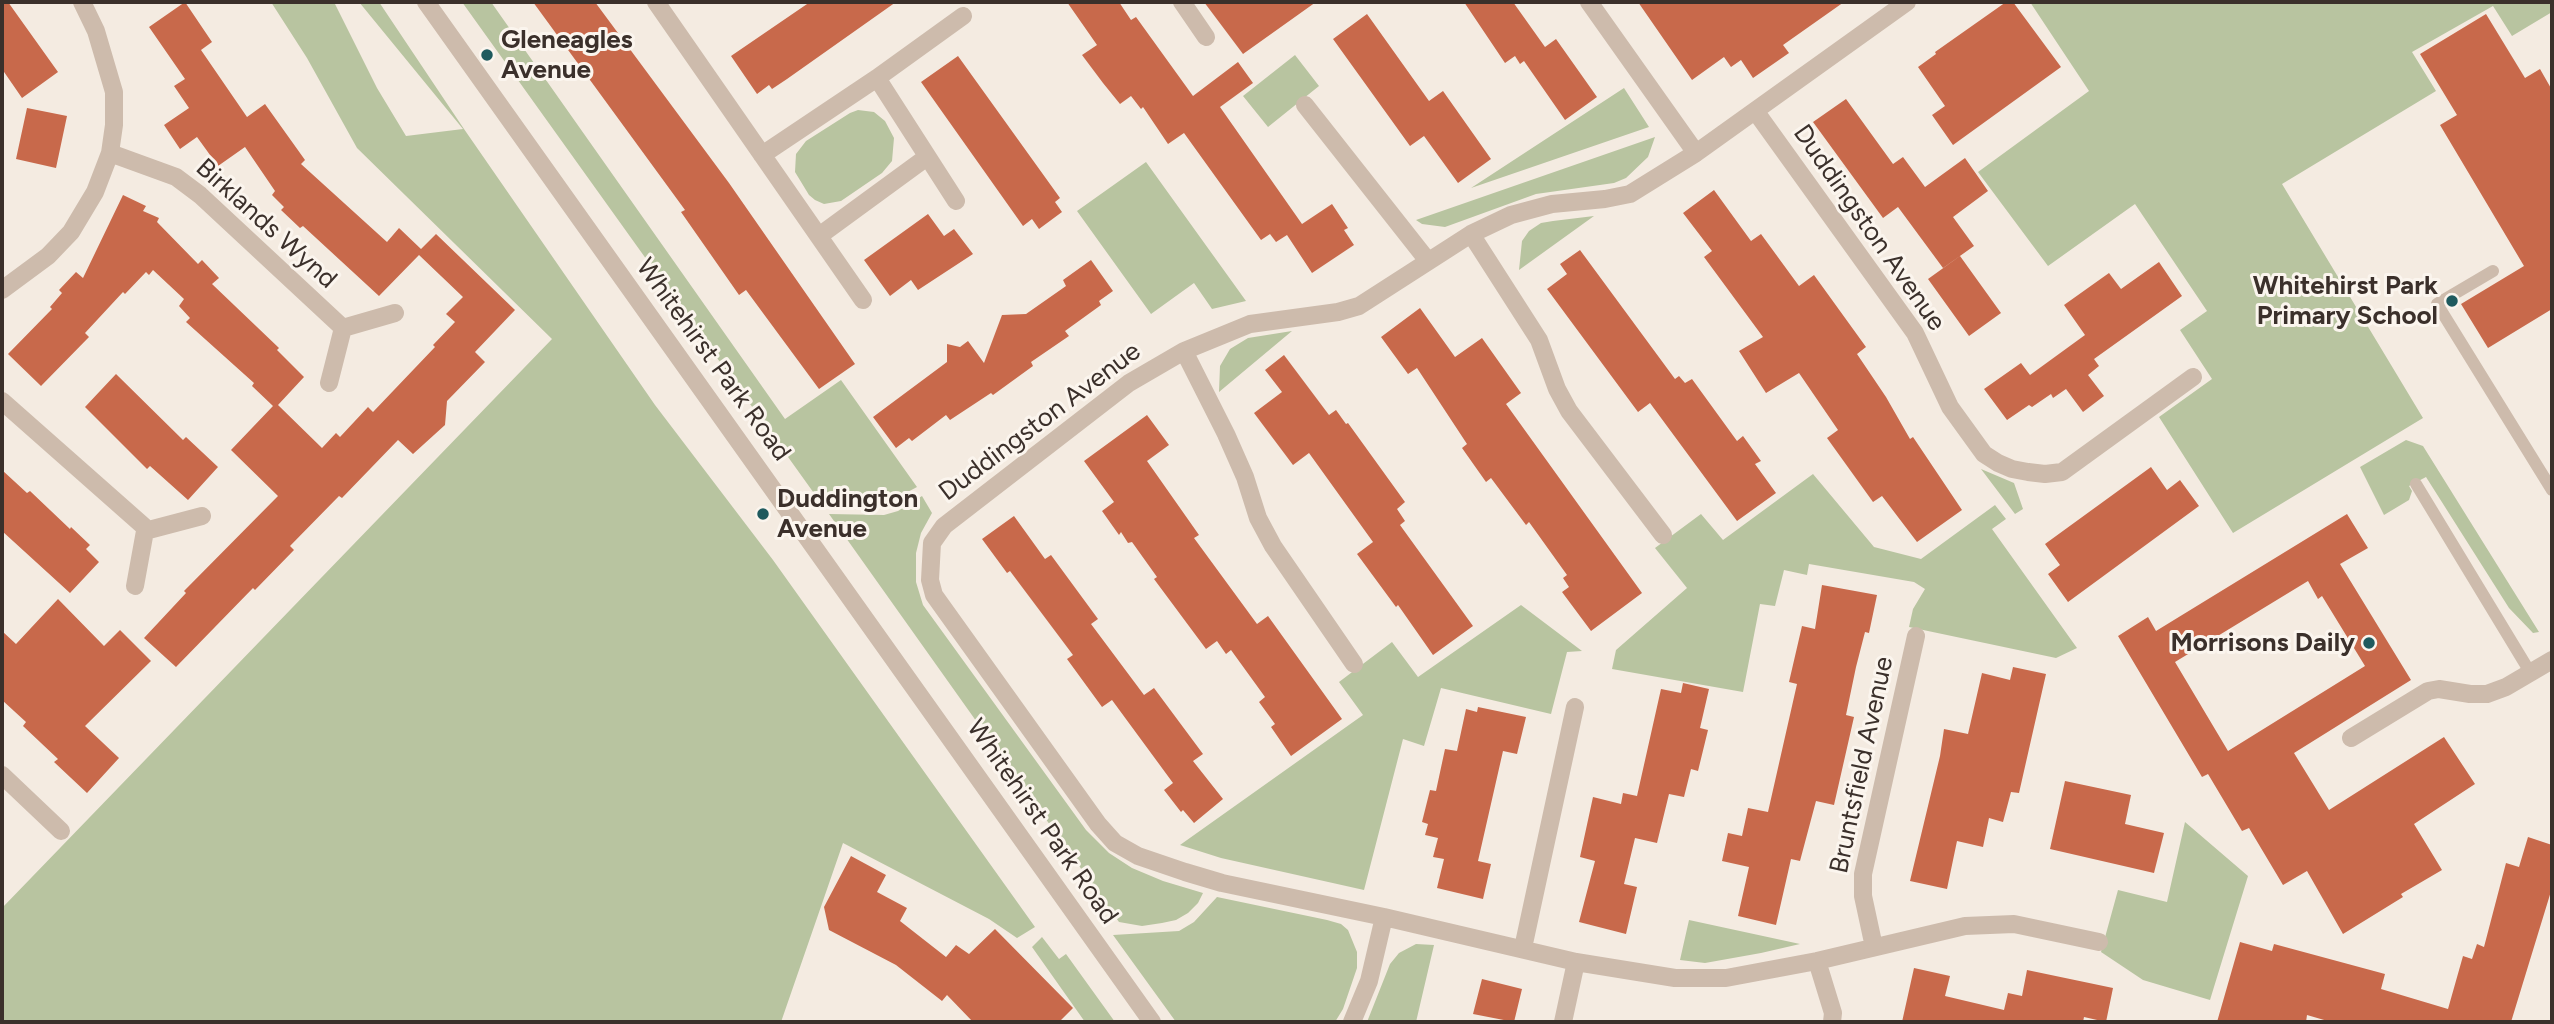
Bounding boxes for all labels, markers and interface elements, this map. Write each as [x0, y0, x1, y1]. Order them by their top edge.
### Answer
place label: Gleneagles Avenue [501, 24, 633, 86]
marker: Gleneagles Avenue [479, 47, 495, 63]
street label: Duddingston Avenue [1786, 119, 1952, 337]
street label: Birklands Wynd [189, 153, 343, 295]
street label: Whitehirst Park Road [629, 253, 797, 467]
place label: Whitehirst Park Primary School [2253, 270, 2438, 332]
marker: Whitehirst Park Primary School [2444, 293, 2460, 309]
street label: Duddingston Avenue [933, 336, 1147, 508]
place label: Duddington Avenue [777, 483, 918, 544]
marker: Duddington Avenue [755, 506, 771, 522]
place label: Morrisons Daily [2171, 627, 2355, 659]
marker: Morrisons Daily [2361, 635, 2377, 651]
street label: Bruntsfield Avenue [1824, 654, 1900, 876]
street label: Whitehirst Park Road [960, 714, 1124, 930]

